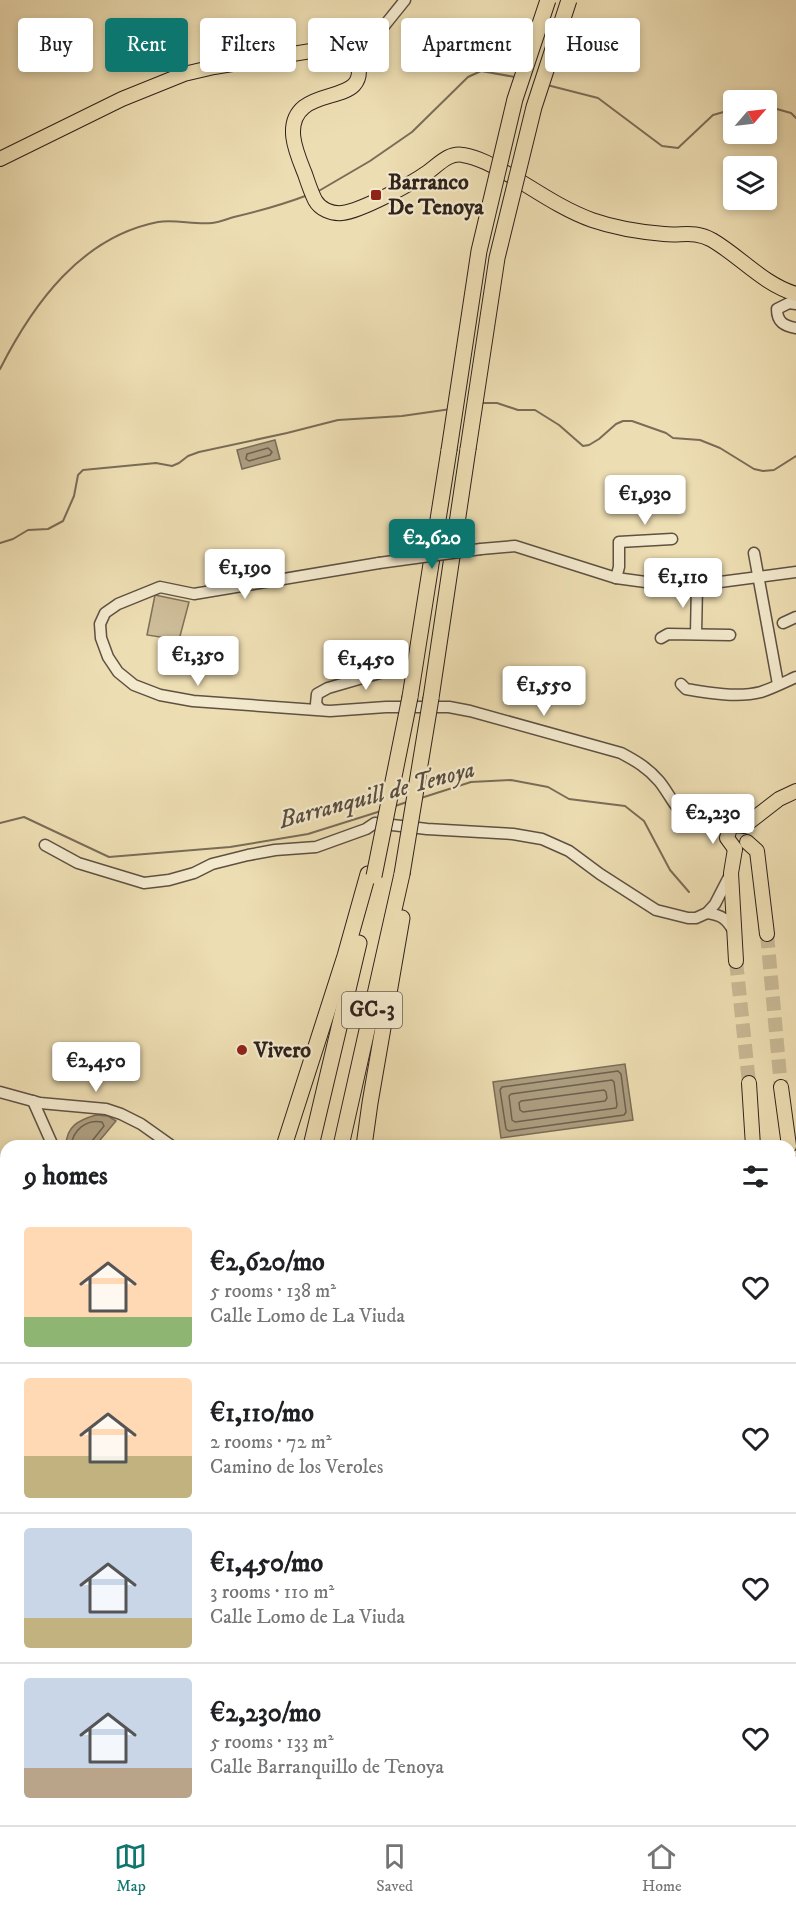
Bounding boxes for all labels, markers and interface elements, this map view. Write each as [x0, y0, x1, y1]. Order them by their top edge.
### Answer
chip: Buy [18, 18, 93, 72]
chip: Rent [105, 18, 188, 72]
chip: Filters [200, 18, 296, 72]
chip: New [308, 18, 389, 72]
chip: Apartment [401, 18, 533, 72]
chip: House [545, 18, 640, 72]
north arrow [723, 90, 777, 144]
map controls [723, 90, 777, 210]
button: layers [723, 156, 777, 210]
place label: Barranco De Tenoya [388, 169, 484, 221]
marker: Barranco De Tenoya [369, 188, 383, 202]
pin: €1,930 [596, 475, 694, 526]
text: €1,930 [619, 482, 671, 507]
pin: €2,620 [383, 519, 481, 570]
text: €2,620 [403, 526, 461, 551]
pin: €1,190 [196, 549, 294, 600]
text: €1,190 [219, 556, 271, 581]
pin: €1,110 [634, 558, 732, 609]
text: €1,110 [658, 565, 708, 590]
pin: €1,350 [149, 636, 247, 687]
pin: €1,450 [317, 640, 415, 691]
text: €1,350 [172, 643, 224, 668]
text: €1,450 [338, 647, 394, 672]
pin: €1,550 [495, 666, 593, 717]
text: €1,550 [517, 673, 571, 698]
water label: Barranquill de Tenoya [275, 754, 478, 836]
pin: €2,230 [664, 794, 762, 845]
text: €2,230 [685, 801, 741, 826]
road number: GC-3 [342, 992, 402, 1028]
place label: Vivero [253, 1037, 311, 1064]
pin: €2,450 [47, 1042, 145, 1093]
marker: Vivero [235, 1043, 249, 1057]
text: €2,450 [66, 1049, 126, 1074]
text: 9 homes [24, 1160, 108, 1193]
icon: filters [739, 1160, 772, 1193]
text: €2,620/mo [210, 1246, 325, 1279]
icon: home [72, 1251, 144, 1323]
icon: heart [739, 1271, 772, 1304]
text: 5 rooms · 138 m² [210, 1279, 336, 1304]
text: Calle Lomo de La Viuda [210, 1304, 405, 1329]
text: €1,110/mo [210, 1397, 314, 1430]
icon: home [72, 1402, 144, 1474]
icon: heart [739, 1422, 772, 1455]
text: 2 rooms · 72 m² [210, 1430, 332, 1455]
text: Camino de los Veroles [210, 1455, 383, 1480]
text: €1,450/mo [210, 1547, 323, 1580]
icon: home [72, 1552, 144, 1624]
icon: heart [739, 1572, 772, 1605]
text: 3 rooms · 110 m² [210, 1580, 334, 1605]
text: Calle Lomo de La Viuda [210, 1605, 405, 1630]
text: €2,230/mo [210, 1697, 321, 1730]
icon: home [72, 1702, 144, 1774]
icon: heart [739, 1722, 772, 1755]
text: 5 rooms · 133 m² [210, 1730, 334, 1755]
text: Calle Barranquillo de Tenoya [210, 1755, 444, 1780]
tab: Map [114, 1840, 147, 1896]
tab: Saved [376, 1840, 413, 1896]
tab: Home [642, 1840, 682, 1896]

